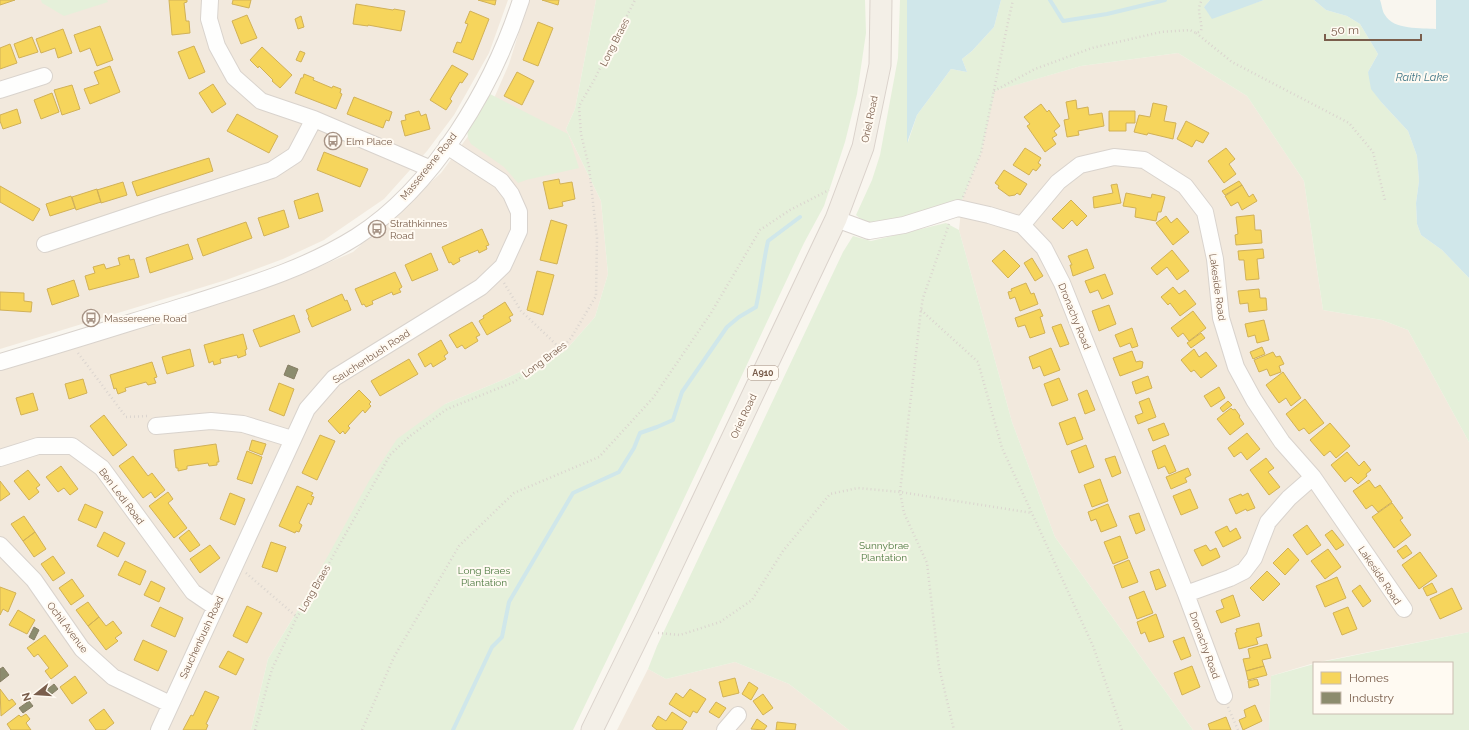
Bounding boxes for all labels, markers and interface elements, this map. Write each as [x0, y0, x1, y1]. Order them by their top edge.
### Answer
street label: Long Braes [598, 16, 631, 68]
scale bar [1325, 16, 1421, 42]
text: 50 m [1331, 23, 1359, 37]
water label: Raith Lake [1396, 71, 1448, 84]
street label: Oriel Road [859, 94, 880, 144]
bus stop icon: Elm Place [323, 131, 343, 151]
street label: Massereene Road [398, 131, 459, 202]
place label: Elm Place [346, 136, 392, 147]
place label: Strathkinnes Road [390, 218, 447, 241]
bus stop icon: Strathkinnes Road [367, 219, 387, 239]
street label: Lakeside Road [1207, 253, 1228, 321]
street label: Dronachy Road [1056, 281, 1093, 351]
bus stop icon: Massereene Road [81, 308, 101, 328]
place label: Massereene Road [104, 313, 187, 324]
street label: Sauchenbush Road [331, 327, 412, 385]
street label: Long Braes [520, 339, 569, 380]
road number: A910 [748, 366, 778, 380]
street label: Oriel Road [728, 392, 759, 440]
street label: Ben Ledi Road [97, 466, 146, 527]
park label: Sunnybrae Plantation [859, 540, 909, 563]
street label: Lakeside Road [1356, 544, 1403, 606]
street label: Long Braes [297, 563, 332, 614]
park label: Long Braes Plantation [458, 565, 510, 588]
street label: Sauchenbush Road [177, 594, 225, 680]
street label: Ochil Avenue [45, 600, 90, 655]
street label: Dronachy Road [1187, 610, 1222, 680]
legend [1313, 662, 1453, 714]
text: Homes [1349, 671, 1389, 685]
north arrow [16, 674, 56, 714]
text: N [19, 691, 34, 703]
text: Industry [1349, 691, 1395, 705]

